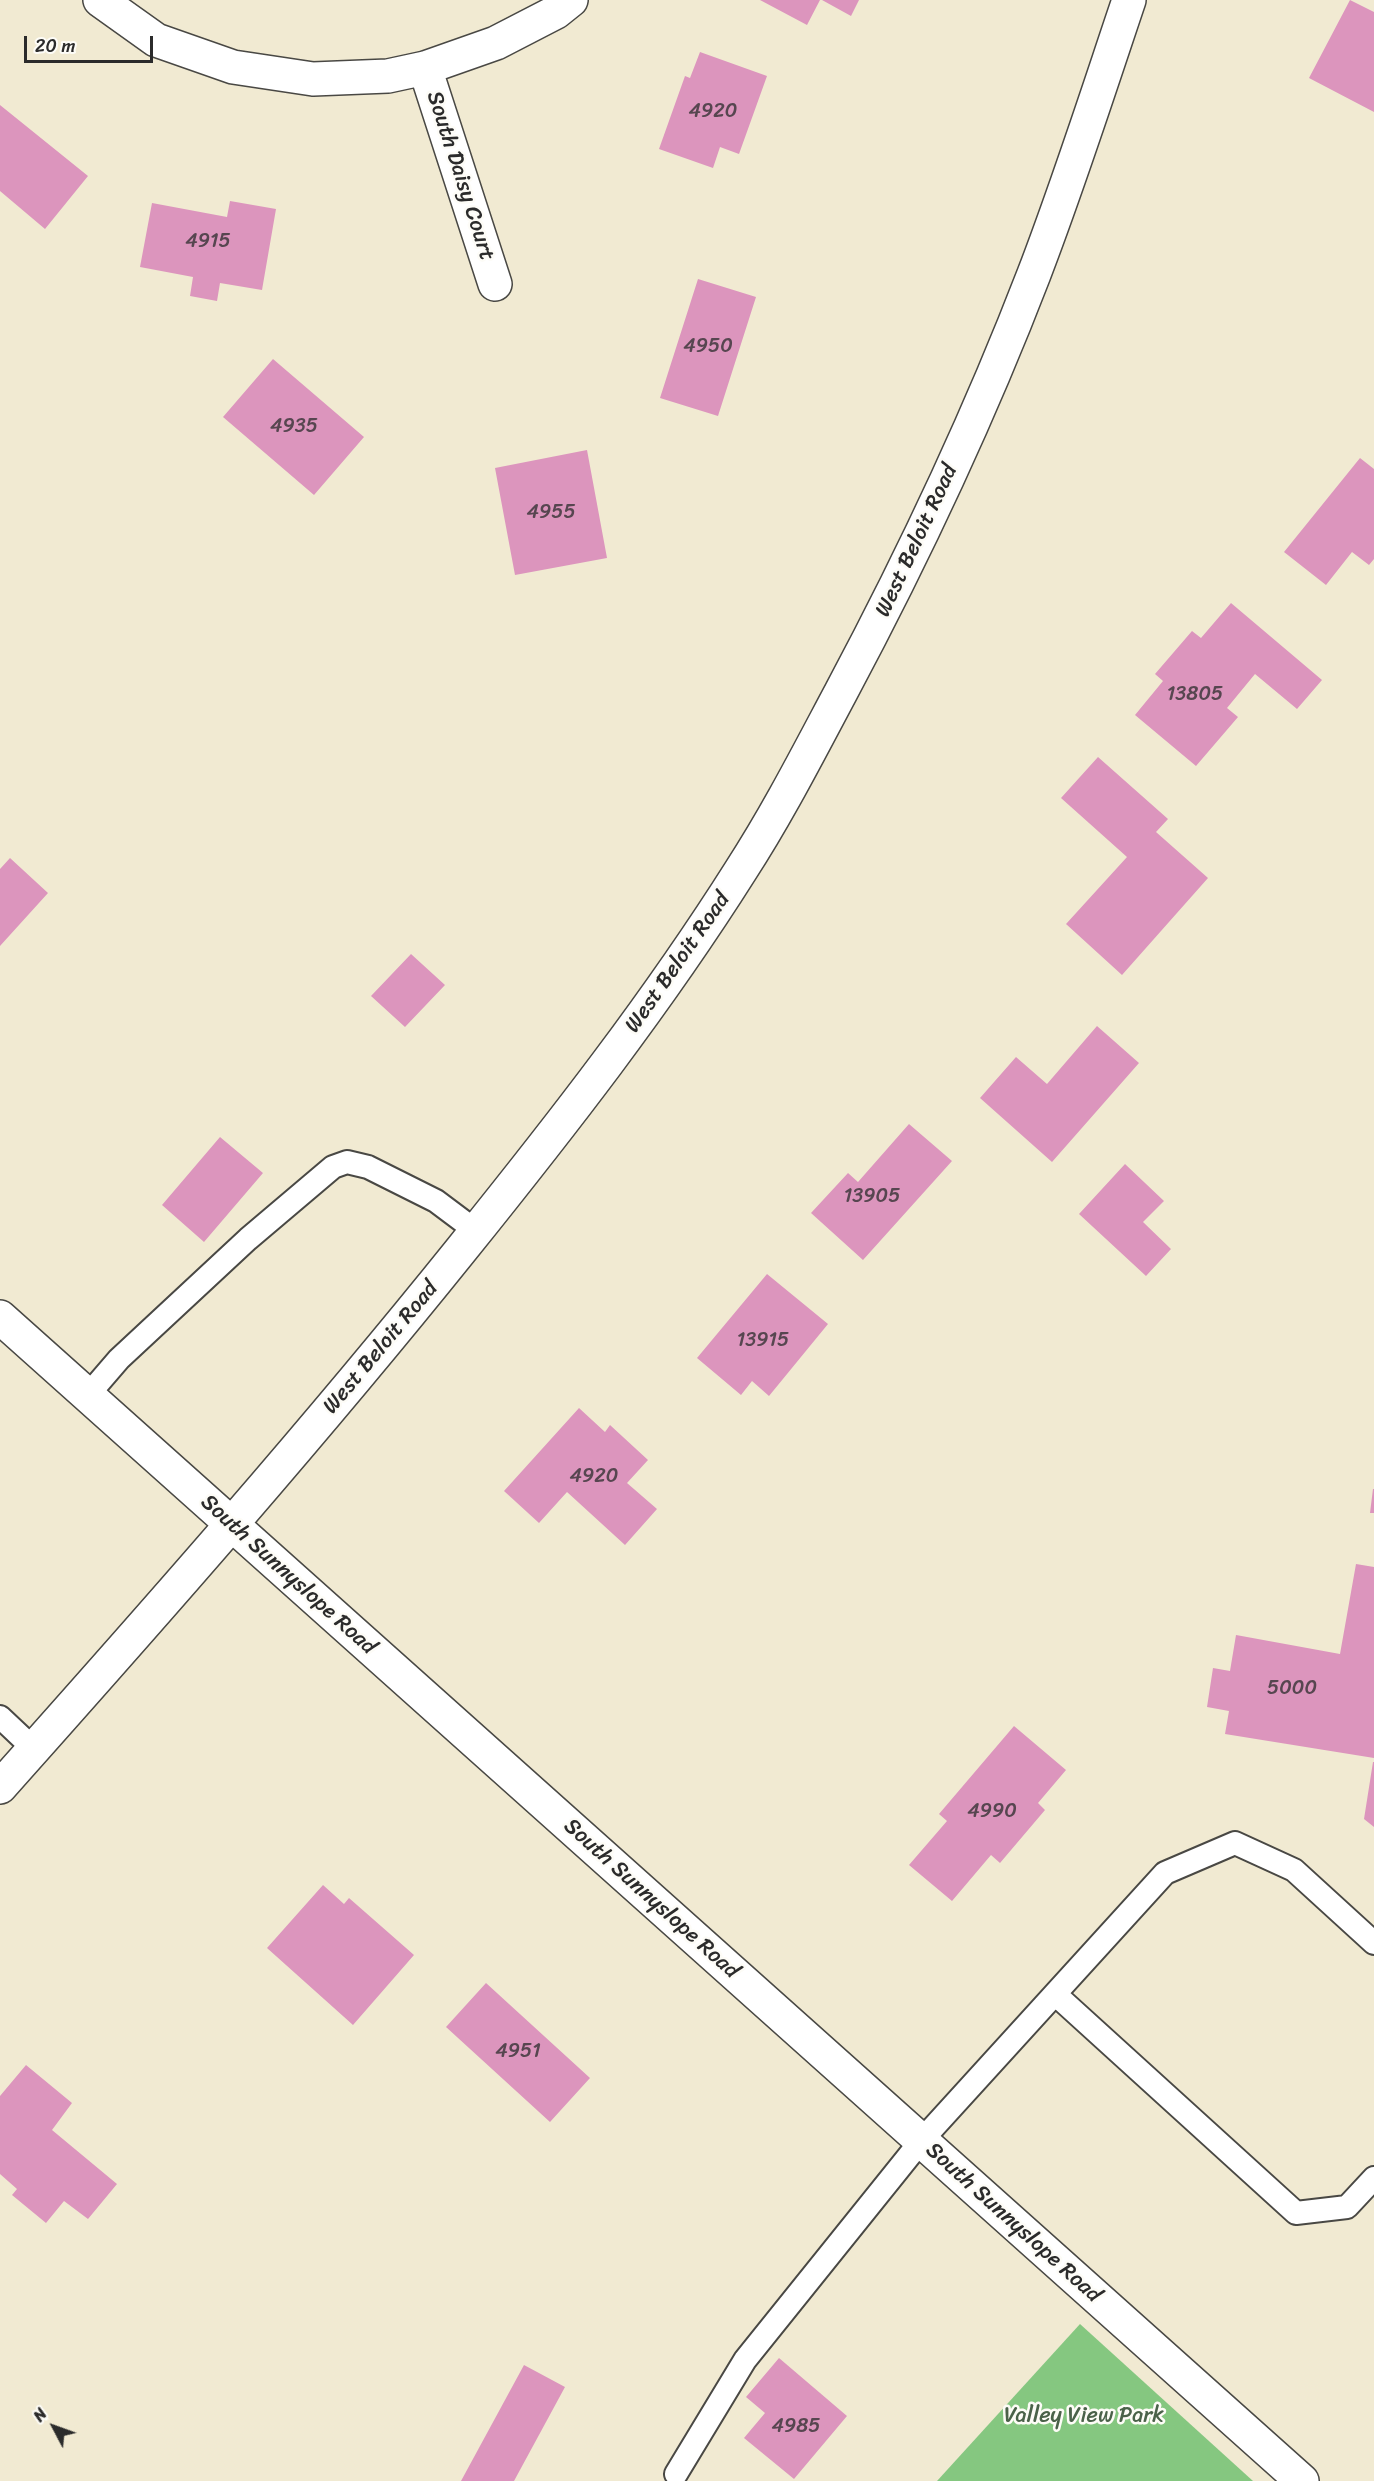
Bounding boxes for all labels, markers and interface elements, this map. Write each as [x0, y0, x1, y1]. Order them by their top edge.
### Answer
scale bar [27, 24, 156, 62]
text: 20 m [35, 30, 75, 62]
street label: South Daisy Court [420, 88, 500, 264]
house number: 4920 [689, 100, 737, 124]
house number: 4915 [185, 230, 231, 254]
house number: 4950 [683, 335, 733, 359]
house number: 4935 [270, 415, 318, 439]
street label: West Beloit Road [870, 461, 964, 621]
house number: 4955 [526, 501, 576, 525]
house number: 13805 [1167, 683, 1223, 707]
street label: West Beloit Road [620, 888, 736, 1038]
house number: 13905 [844, 1185, 900, 1209]
street label: West Beloit Road [318, 1276, 444, 1420]
house number: 13915 [737, 1329, 789, 1353]
house number: 4920 [570, 1465, 618, 1489]
street label: South Sunnyslope Road [195, 1489, 381, 1661]
house number: 5000 [1267, 1677, 1317, 1701]
house number: 4990 [967, 1800, 1017, 1824]
street label: South Sunnyslope Road [558, 1813, 744, 1985]
house number: 4951 [495, 2040, 541, 2064]
street label: South Sunnyslope Road [920, 2137, 1106, 2309]
north arrow [24, 2397, 84, 2457]
text: N [25, 2401, 55, 2429]
park label: Valley View Park [1004, 2403, 1164, 2429]
house number: 4985 [771, 2415, 821, 2439]

